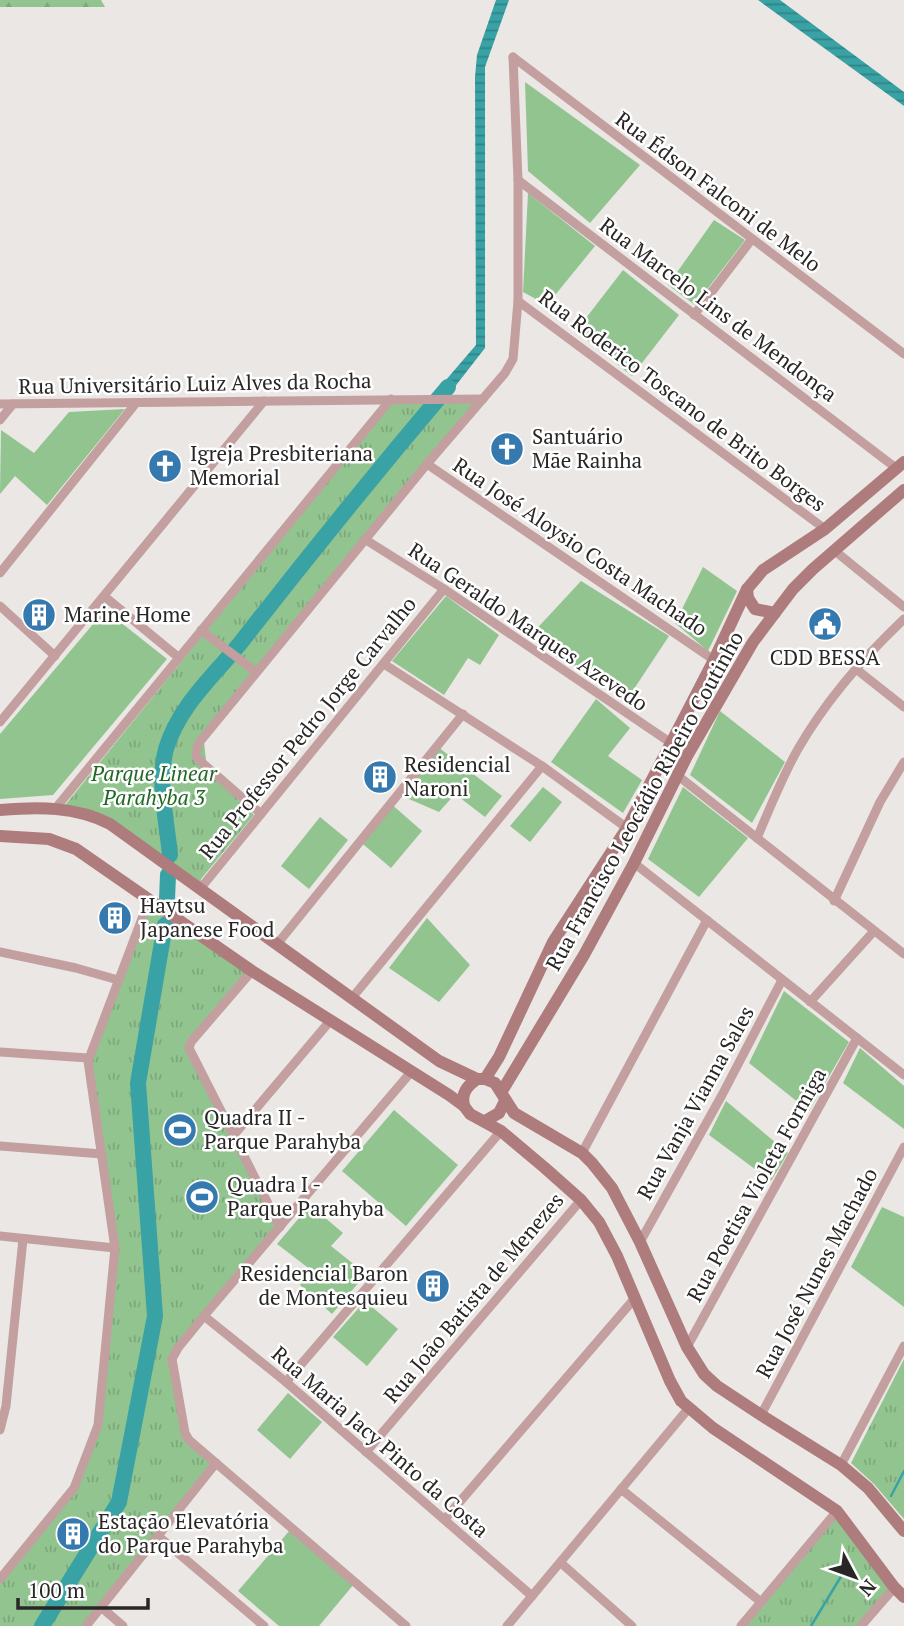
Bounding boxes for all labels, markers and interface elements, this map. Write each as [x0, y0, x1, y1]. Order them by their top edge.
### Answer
street label: Rua Édson Falconi de Melo [610, 105, 827, 278]
street label: Rua Marcelo Lins de Mendonça [594, 211, 843, 408]
street label: Rua Roderico Toscano de Brito Borges [533, 283, 832, 518]
street label: Rua Universitário Luiz Alves da Rocha [18, 366, 372, 400]
place label: Santuário Mãe Rainha [532, 422, 643, 474]
church icon: Santuário Mãe Rainha [488, 430, 526, 468]
place label: Igreja Presbiteriana Memorial [190, 439, 374, 491]
church icon: Igreja Presbiteriana Memorial [146, 447, 184, 485]
street label: Rua José Aloysio Costa Machado [448, 450, 713, 642]
street label: Rua Geraldo Marques Azevedo [403, 535, 654, 717]
street label: Rua Professor Pedro Jorge Carvalho [192, 590, 422, 864]
building icon: Marine Home [20, 596, 58, 634]
place label: Marine Home [64, 600, 191, 628]
public building icon: CDD BESSA [806, 605, 844, 643]
street label: Rua Francisco Leocádio Ribeiro Coutinho [539, 626, 749, 975]
place label: CDD BESSA [770, 643, 881, 671]
place label: Residencial Naroni [404, 750, 511, 802]
building icon: Residencial Naroni [361, 758, 399, 796]
park label: Parque Linear Parahyba 3 [90, 759, 218, 811]
place label: Haytsu Japanese Food [140, 891, 275, 943]
building icon: Haytsu Japanese Food [96, 899, 134, 937]
street label: Rua Vanja Vianna Sales [630, 1001, 760, 1204]
street label: Rua Poetisa Violeta Formiga [680, 1062, 832, 1306]
place label: Quadra II - Parque Parahyba [204, 1103, 362, 1155]
sports icon: Quadra II - Parque Parahyba [161, 1111, 199, 1149]
street label: Rua José Nunes Machado [749, 1163, 883, 1382]
place label: Quadra I - Parque Parahyba [227, 1170, 385, 1222]
sports icon: Quadra I - Parque Parahyba [183, 1178, 221, 1216]
street label: Rua João Batista de Menezes [377, 1186, 569, 1408]
place label: Residencial Baron de Montesquieu [241, 1259, 409, 1311]
building icon: Residencial Baron de Montesquieu [414, 1267, 452, 1305]
street label: Rua Maria Jacy Pinto da Costa [266, 1339, 495, 1543]
place label: Estação Elevatória do Parque Parahyba [98, 1507, 284, 1559]
building icon: Estação Elevatória do Parque Parahyba [54, 1515, 92, 1553]
north arrow [820, 1542, 890, 1612]
scale bar [18, 1566, 147, 1610]
text: N [854, 1575, 882, 1603]
text: 100 m [28, 1576, 85, 1604]

